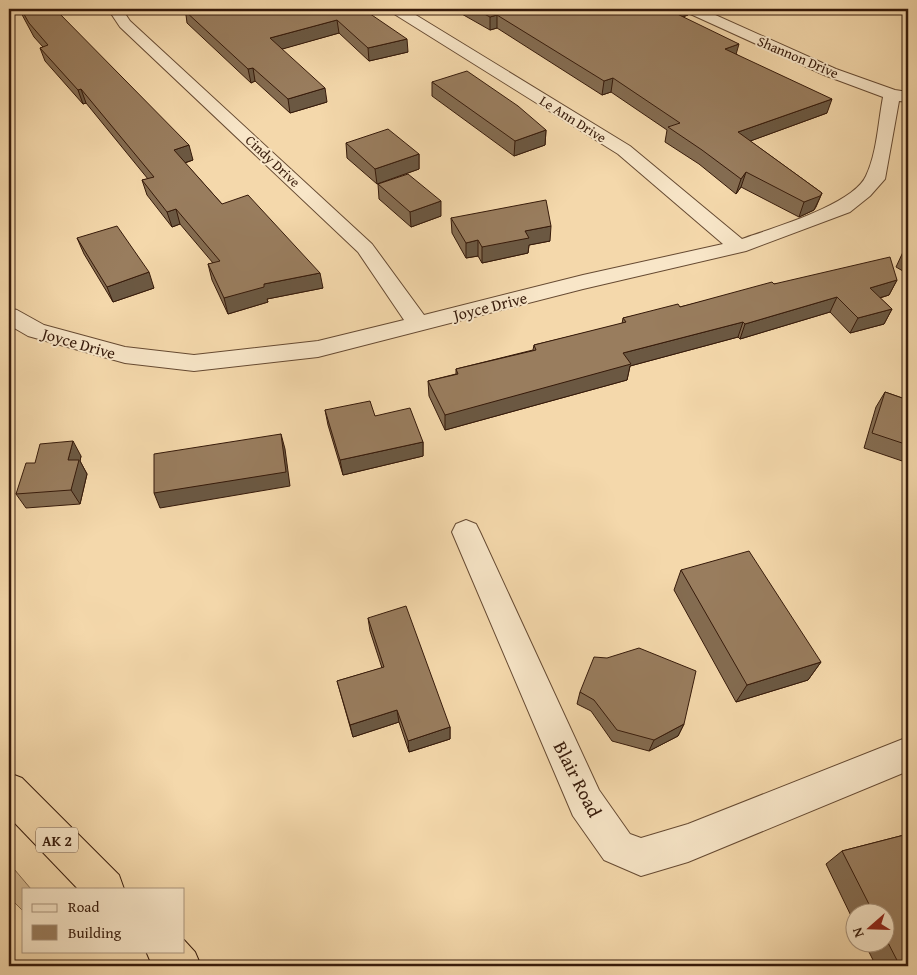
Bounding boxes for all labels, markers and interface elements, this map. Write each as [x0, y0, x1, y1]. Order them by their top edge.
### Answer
street label: Shannon Drive [754, 31, 842, 83]
street label: Le Ann Drive [536, 91, 611, 148]
street label: Cindy Drive [241, 130, 305, 192]
street label: Joyce Drive [449, 285, 529, 327]
street label: Joyce Drive [38, 321, 118, 365]
street label: Blair Road [547, 736, 610, 823]
road number: AK 2 [36, 828, 78, 852]
legend [22, 888, 185, 952]
text: Road [68, 896, 99, 917]
north arrow [844, 902, 894, 952]
text: Building [68, 922, 122, 943]
text: N [847, 924, 869, 940]

